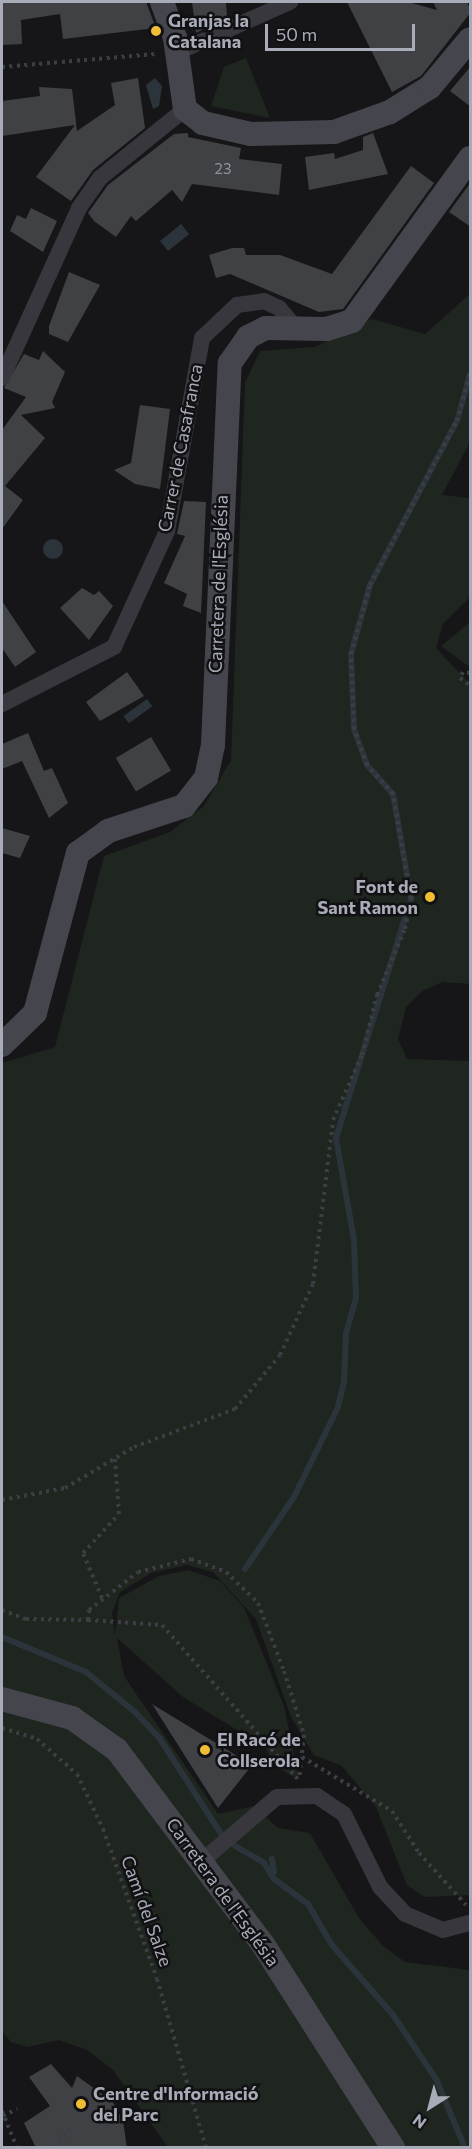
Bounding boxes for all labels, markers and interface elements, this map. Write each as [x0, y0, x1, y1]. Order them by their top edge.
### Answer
place label: Granjas la Catalana [168, 10, 249, 52]
scale bar [268, 12, 418, 50]
text: 50 m [276, 23, 317, 45]
marker: Granjas la Catalana [149, 24, 163, 38]
house number: 23 [215, 160, 231, 178]
street label: Carrer de Casafranca [153, 362, 207, 534]
street label: Carretera de l'Església [204, 495, 232, 673]
place label: Font de Sant Ramon [318, 876, 418, 918]
marker: Font de Sant Ramon [423, 890, 437, 904]
place label: El Racó de Collserola [217, 1729, 301, 1772]
marker: El Racó de Collserola [198, 1743, 212, 1757]
street label: Carretera de l'Església [162, 1814, 284, 1970]
street label: Camí del Salze [117, 1853, 177, 1969]
north arrow [400, 2077, 460, 2137]
place label: Centre d'Informació del Parc [93, 2083, 258, 2126]
marker: Centre d'Informació del Parc [74, 2097, 88, 2111]
text: N [409, 2111, 430, 2133]

